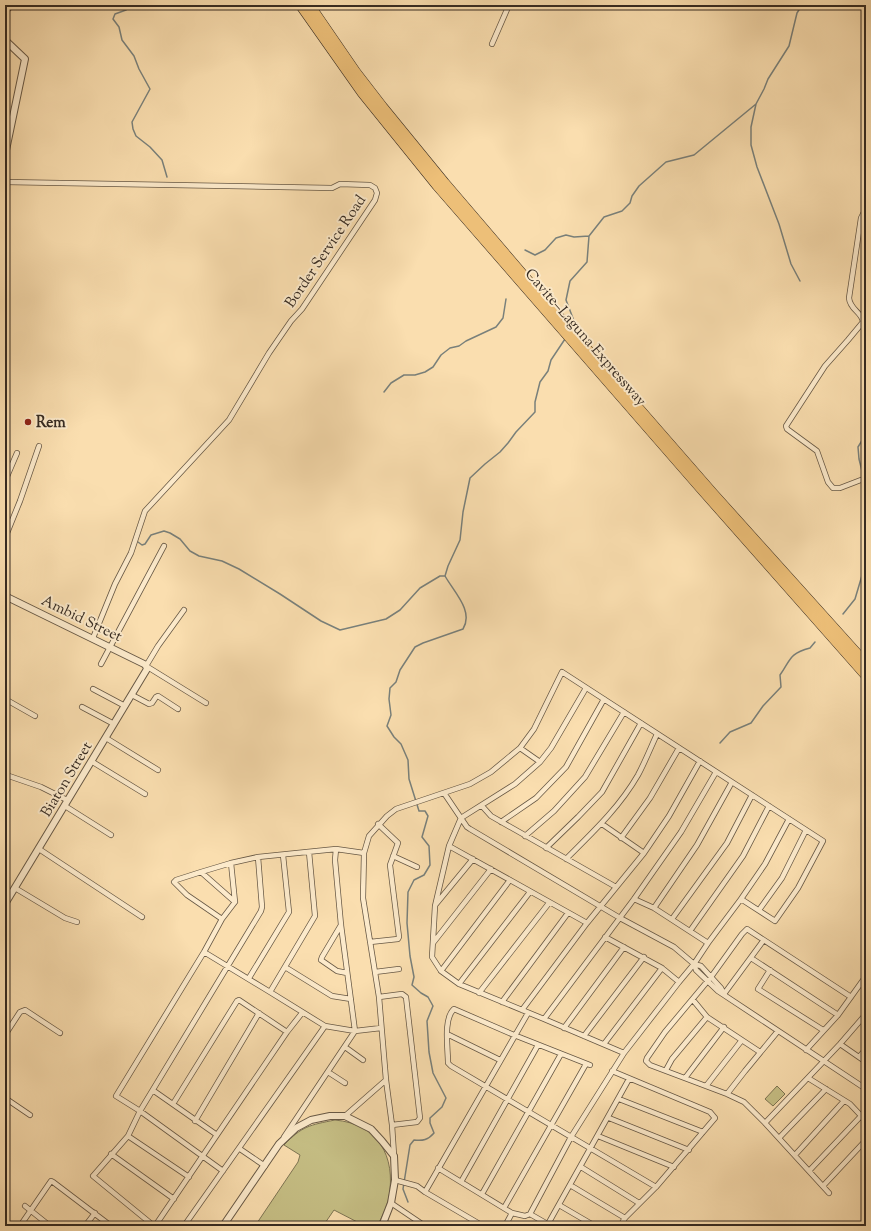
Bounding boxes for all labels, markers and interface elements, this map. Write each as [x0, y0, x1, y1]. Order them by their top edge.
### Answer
street label: Border Service Road [281, 191, 372, 312]
street label: Cavite–Laguna Expressway [519, 265, 651, 412]
place label: Rem [36, 413, 66, 434]
marker: Rem [23, 417, 33, 427]
street label: Ambid Street [38, 591, 125, 648]
street label: Biaton Street [36, 738, 98, 821]

